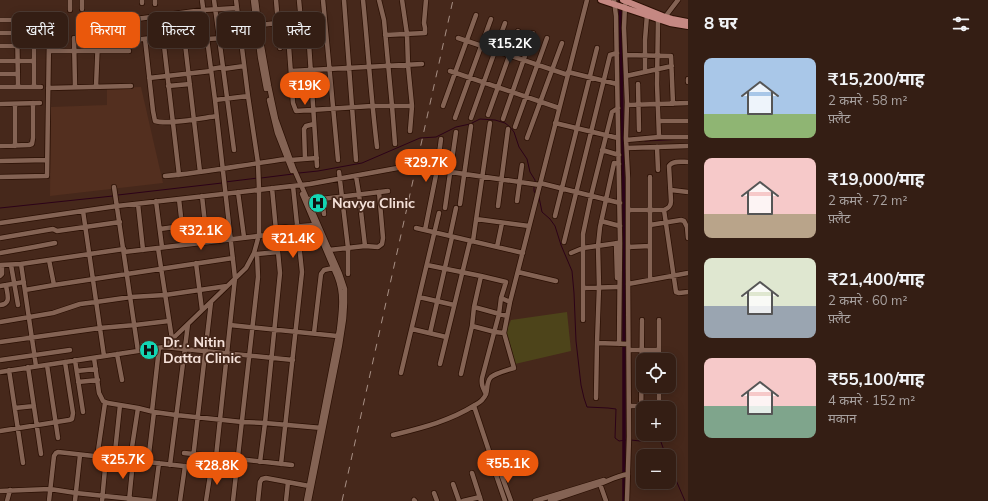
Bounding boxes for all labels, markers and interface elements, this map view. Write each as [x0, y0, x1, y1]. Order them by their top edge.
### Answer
chip: खरीदें [12, 12, 68, 48]
chip: किराया [76, 12, 140, 48]
chip: फ़िल्टर [148, 12, 209, 48]
chip: नया [217, 12, 265, 48]
chip: फ़्लैट [273, 12, 325, 48]
text: 8 घर [704, 12, 737, 33]
icon: filters [950, 13, 972, 35]
pin: ₹15.2K [477, 30, 543, 64]
text: ₹15.2K [488, 35, 532, 51]
text: ₹15,200/माह [828, 68, 925, 89]
pin: ₹19K [281, 72, 329, 106]
icon: home [736, 74, 784, 122]
text: ₹19K [289, 77, 321, 93]
text: 2 कमरे · 58 m² [828, 92, 907, 108]
text: फ़्लैट [828, 110, 851, 126]
pin: ₹29.7K [393, 149, 459, 183]
text: ₹29.7K [404, 154, 448, 170]
text: ₹19,000/माह [828, 168, 925, 189]
icon: home [736, 174, 784, 222]
hospital icon: Navya Clinic [307, 192, 329, 214]
text: 2 कमरे · 72 m² [828, 192, 907, 208]
place label: Navya Clinic [332, 194, 415, 212]
text: फ़्लैट [828, 210, 851, 226]
pin: ₹32.1K [168, 217, 234, 251]
text: ₹32.1K [179, 222, 223, 238]
pin: ₹21.4K [260, 225, 326, 259]
text: ₹21.4K [271, 230, 315, 246]
text: ₹21,400/माह [828, 268, 925, 289]
icon: home [736, 274, 784, 322]
text: 2 कमरे · 60 m² [828, 292, 907, 308]
text: फ़्लैट [828, 310, 851, 326]
place label: Dr. . Nitin Datta Clinic [163, 333, 241, 367]
hospital icon: Dr. . Nitin Datta Clinic [138, 339, 160, 361]
map controls [636, 353, 676, 489]
button: locate [636, 353, 676, 393]
text: ₹55,100/माह [828, 368, 925, 389]
icon: home [736, 374, 784, 422]
text: 4 कमरे · 152 m² [828, 392, 915, 408]
button: + [636, 401, 676, 441]
text: मकान [828, 410, 856, 426]
pin: ₹25.7K [90, 446, 156, 480]
button: − [636, 449, 676, 489]
pin: ₹55.1K [475, 450, 541, 484]
text: ₹25.7K [101, 451, 145, 467]
pin: ₹28.8K [184, 452, 250, 486]
text: ₹55.1K [486, 455, 530, 471]
text: ₹28.8K [195, 457, 239, 473]

